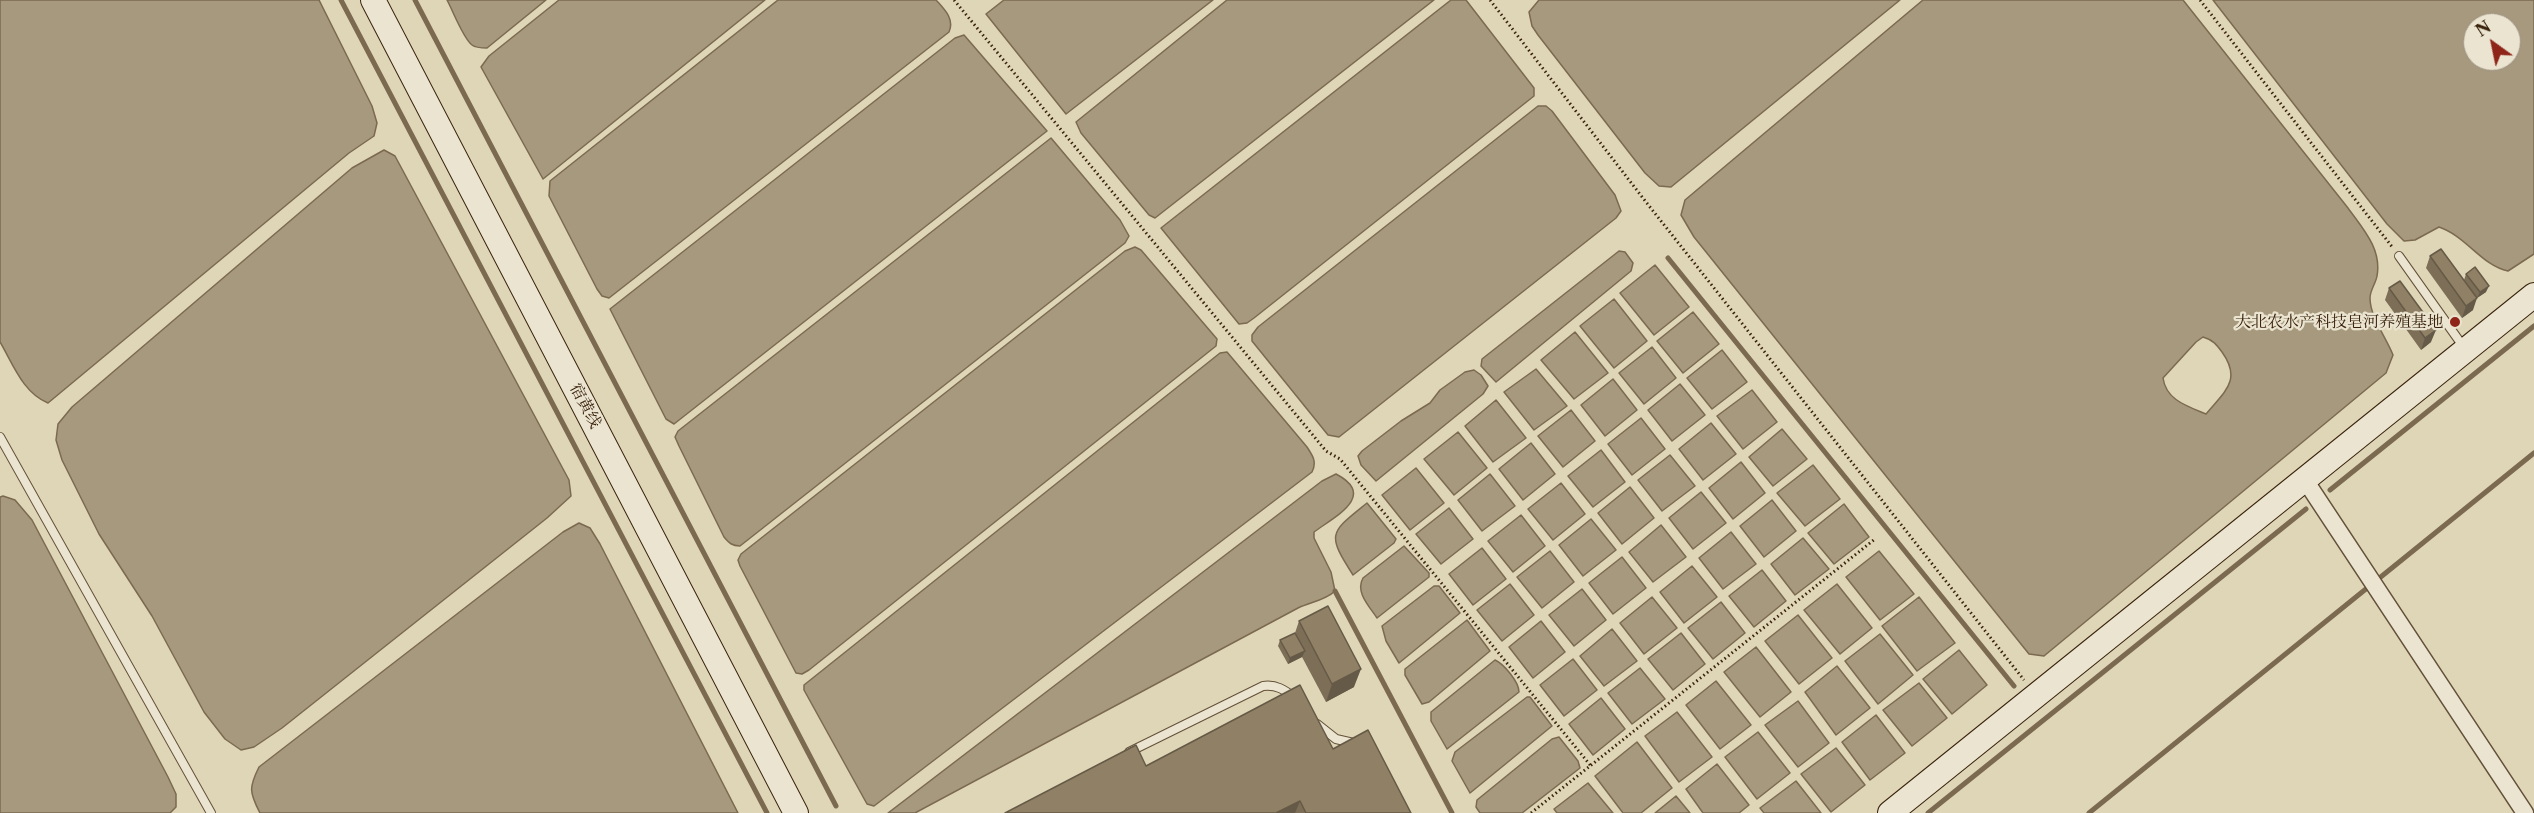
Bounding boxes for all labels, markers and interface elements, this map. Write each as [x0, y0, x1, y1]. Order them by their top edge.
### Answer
north arrow [2462, 12, 2522, 72]
text: N [2472, 16, 2495, 41]
place label: 大北农水产科技皂河养殖基地 [2235, 312, 2443, 332]
marker: 大北农水产科技皂河养殖基地 [2448, 315, 2462, 329]
street label: 宿黄线 [565, 380, 605, 432]

